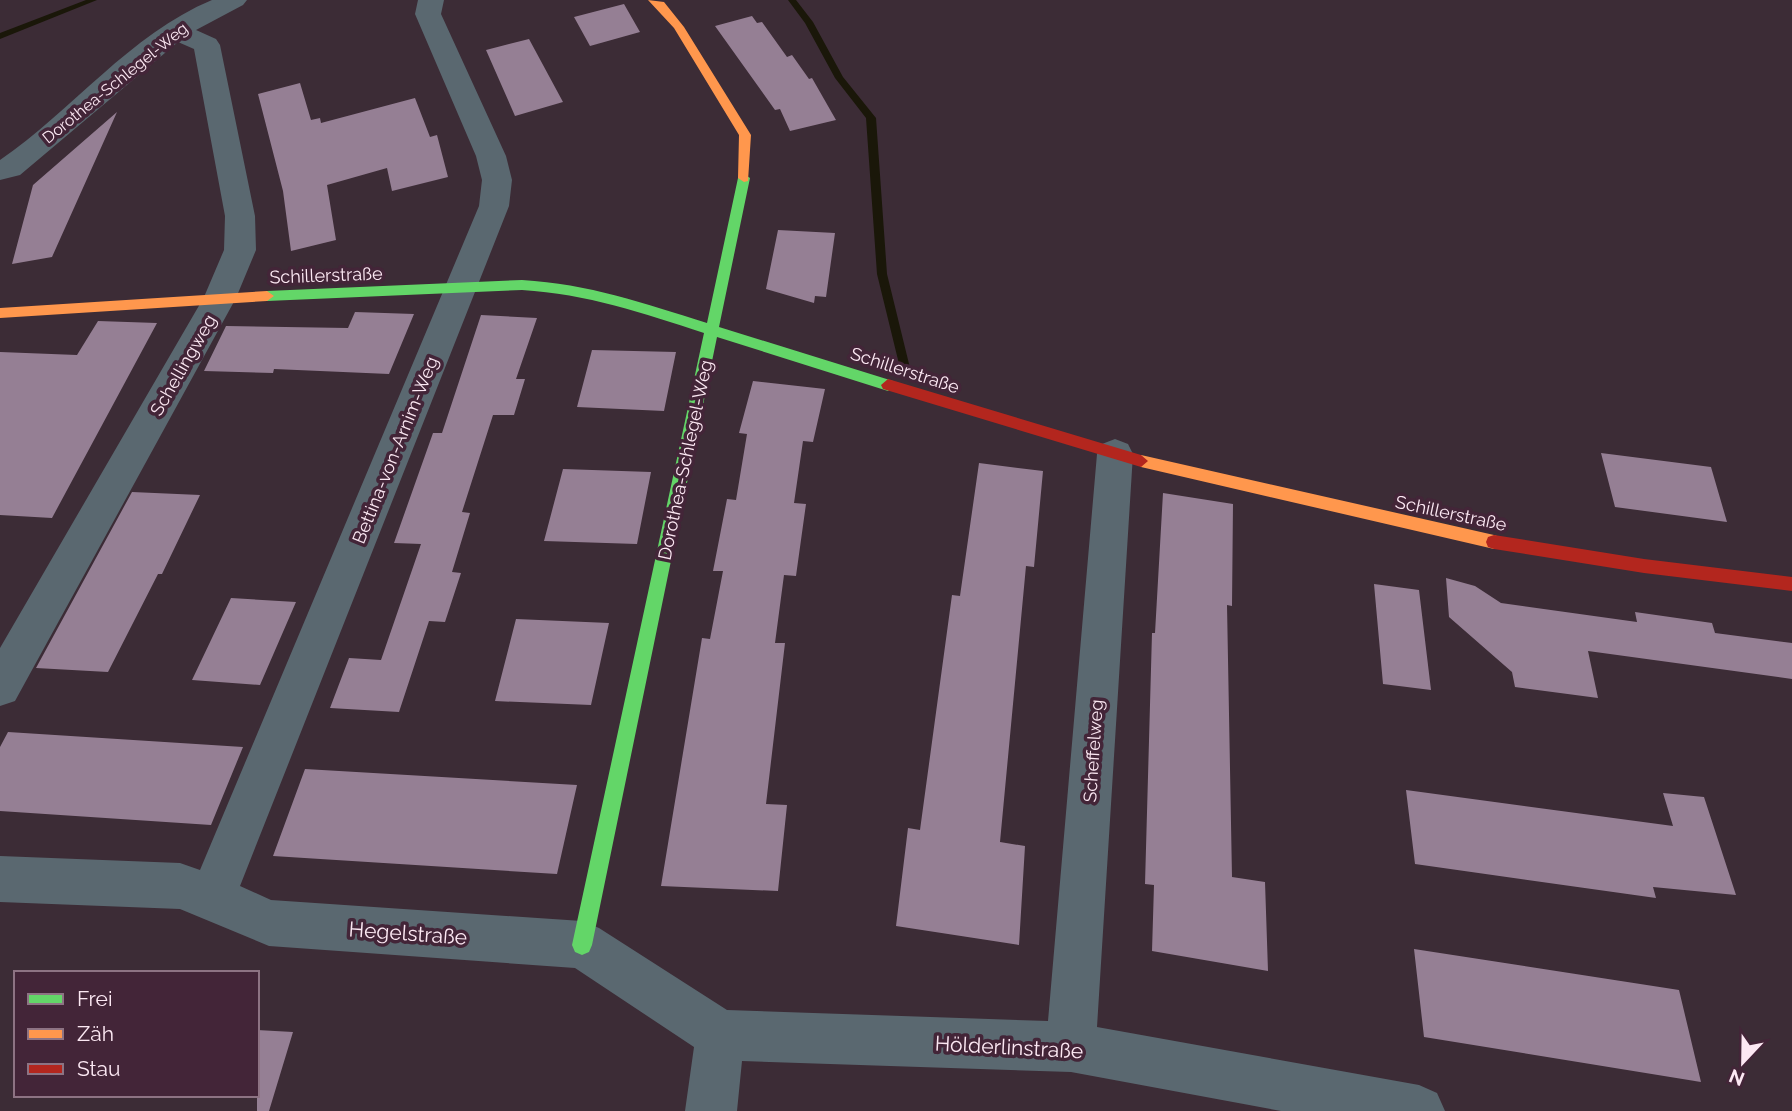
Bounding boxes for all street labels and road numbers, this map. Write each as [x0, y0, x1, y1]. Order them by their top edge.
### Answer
street label: Dorothea-Schlegel-Weg [39, 19, 191, 147]
street label: Schillerstraße [269, 263, 383, 287]
street label: Schellingweg [146, 311, 220, 419]
street label: Schillerstraße [848, 343, 962, 398]
street label: Bettina-von-Arnim-Weg [348, 353, 442, 547]
street label: Dorothea-Schlegel-Weg [654, 358, 716, 562]
street label: Schillerstraße [1393, 491, 1509, 535]
street label: Scheffelweg [1079, 699, 1107, 803]
street label: Hegelstraße [348, 916, 468, 950]
street label: Hölderlinstraße [934, 1031, 1084, 1063]

